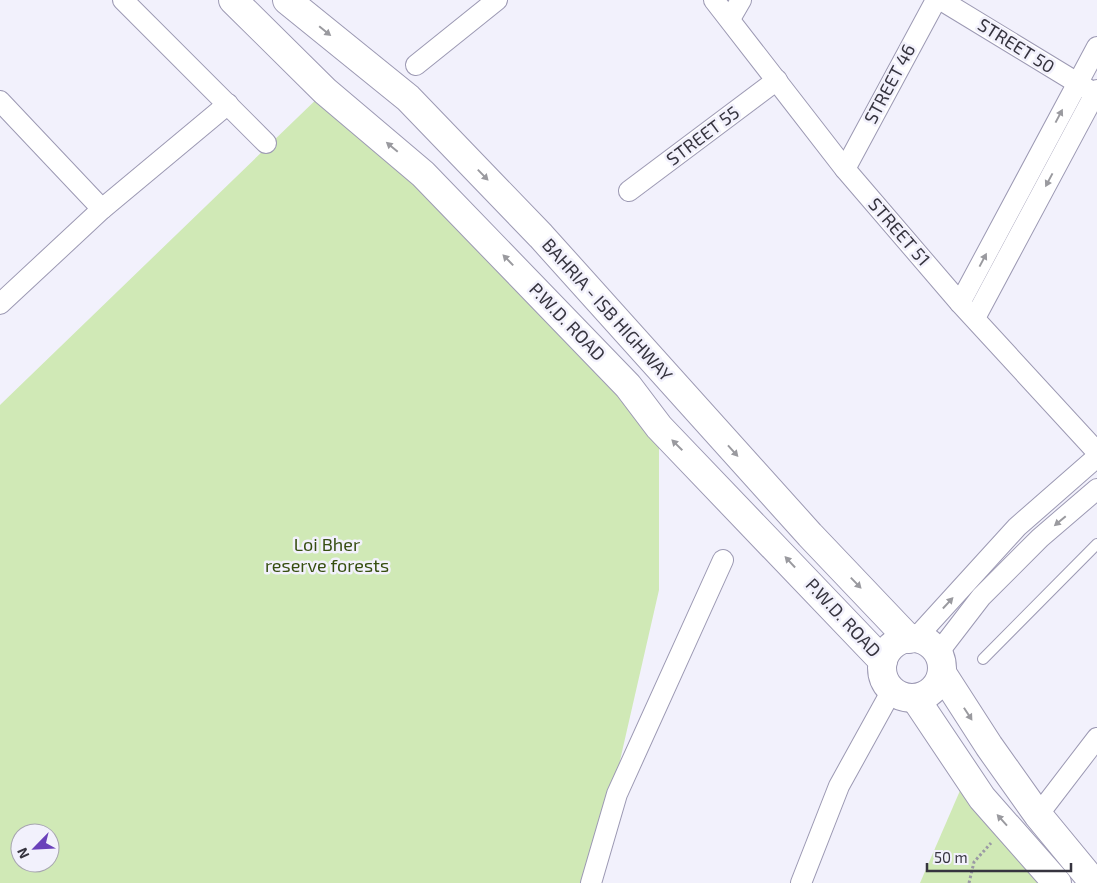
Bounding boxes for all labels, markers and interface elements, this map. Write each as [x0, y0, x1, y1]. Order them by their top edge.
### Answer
street label: STREET 50 [974, 13, 1059, 77]
one-way arrow [318, 25, 331, 36]
street label: STREET 46 [859, 40, 919, 127]
street label: STREET 55 [662, 101, 743, 170]
one-way arrow [1055, 110, 1064, 123]
one-way arrow [385, 142, 398, 153]
one-way arrow [477, 169, 489, 181]
one-way arrow [1045, 172, 1053, 187]
street label: STREET 51 [864, 193, 935, 270]
street label: BAHRIA - ISB HIGHWAY [538, 233, 678, 386]
one-way arrow [979, 252, 987, 267]
one-way arrow [502, 255, 514, 267]
street label: P.W.D. ROAD [525, 278, 610, 365]
one-way arrow [671, 439, 683, 451]
one-way arrow [728, 445, 739, 458]
one-way arrow [1054, 515, 1067, 526]
park label: Loi Bher reserve forests [265, 533, 389, 576]
one-way arrow [784, 556, 796, 568]
street label: P.W.D. ROAD [802, 573, 886, 661]
one-way arrow [850, 577, 862, 589]
one-way arrow [943, 596, 954, 609]
one-way arrow [963, 707, 973, 720]
one-way arrow [996, 815, 1008, 827]
north arrow [10, 823, 60, 873]
scale bar [927, 840, 1071, 872]
text: N [13, 845, 32, 862]
text: 50 m [934, 848, 968, 866]

